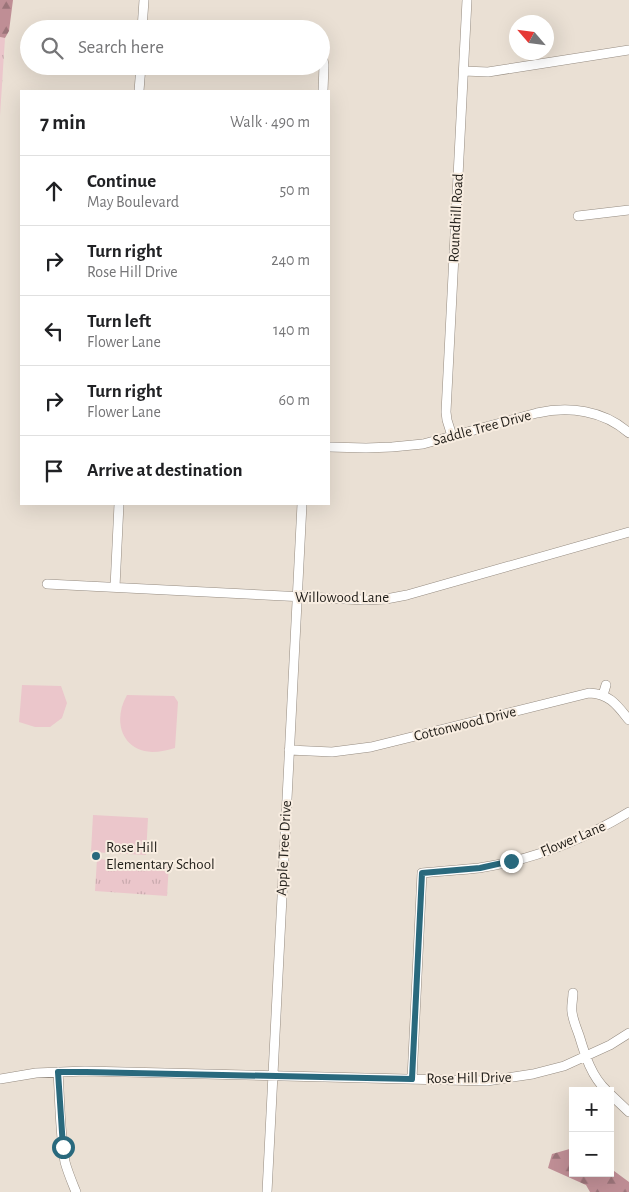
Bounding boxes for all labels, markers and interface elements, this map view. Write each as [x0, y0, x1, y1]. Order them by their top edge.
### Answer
north arrow [509, 15, 554, 60]
search box [20, 20, 330, 75]
icon: search [38, 34, 66, 62]
text: Search here [78, 38, 164, 57]
text: 7 min [40, 112, 86, 133]
text: Walk · 490 m [230, 114, 310, 130]
text: Continue [87, 172, 156, 191]
street label: Roundhill Road [446, 173, 466, 263]
icon: ahead [40, 177, 68, 205]
text: 50 m [279, 182, 310, 198]
text: May Boulevard [87, 194, 179, 210]
text: Turn right [87, 242, 162, 261]
icon: right [40, 247, 68, 275]
text: 240 m [271, 252, 310, 268]
text: Rose Hill Drive [87, 264, 178, 280]
text: Turn left [87, 312, 151, 331]
icon: left [40, 317, 68, 345]
text: 140 m [273, 322, 310, 338]
text: Flower Lane [87, 334, 161, 350]
text: Turn right [87, 382, 162, 401]
icon: right [40, 387, 68, 415]
text: 60 m [279, 392, 310, 408]
text: Flower Lane [87, 404, 161, 420]
street label: Saddle Tree Drive [431, 408, 533, 448]
icon: arrive [40, 457, 68, 485]
text: Arrive at destination [87, 461, 243, 480]
street label: Willowood Lane [295, 590, 389, 605]
street label: Cottonwood Drive [412, 704, 518, 744]
street label: Apple Tree Drive [274, 800, 294, 896]
street label: Flower Lane [538, 819, 608, 859]
place label: Rose Hill Elementary School [106, 840, 215, 872]
marker: Rose Hill Elementary School [90, 850, 102, 862]
route end [500, 850, 523, 873]
street label: Rose Hill Drive [426, 1070, 512, 1086]
map controls [569, 1087, 614, 1177]
button: + [569, 1087, 614, 1132]
button: − [569, 1132, 614, 1177]
route start [52, 1136, 75, 1159]

